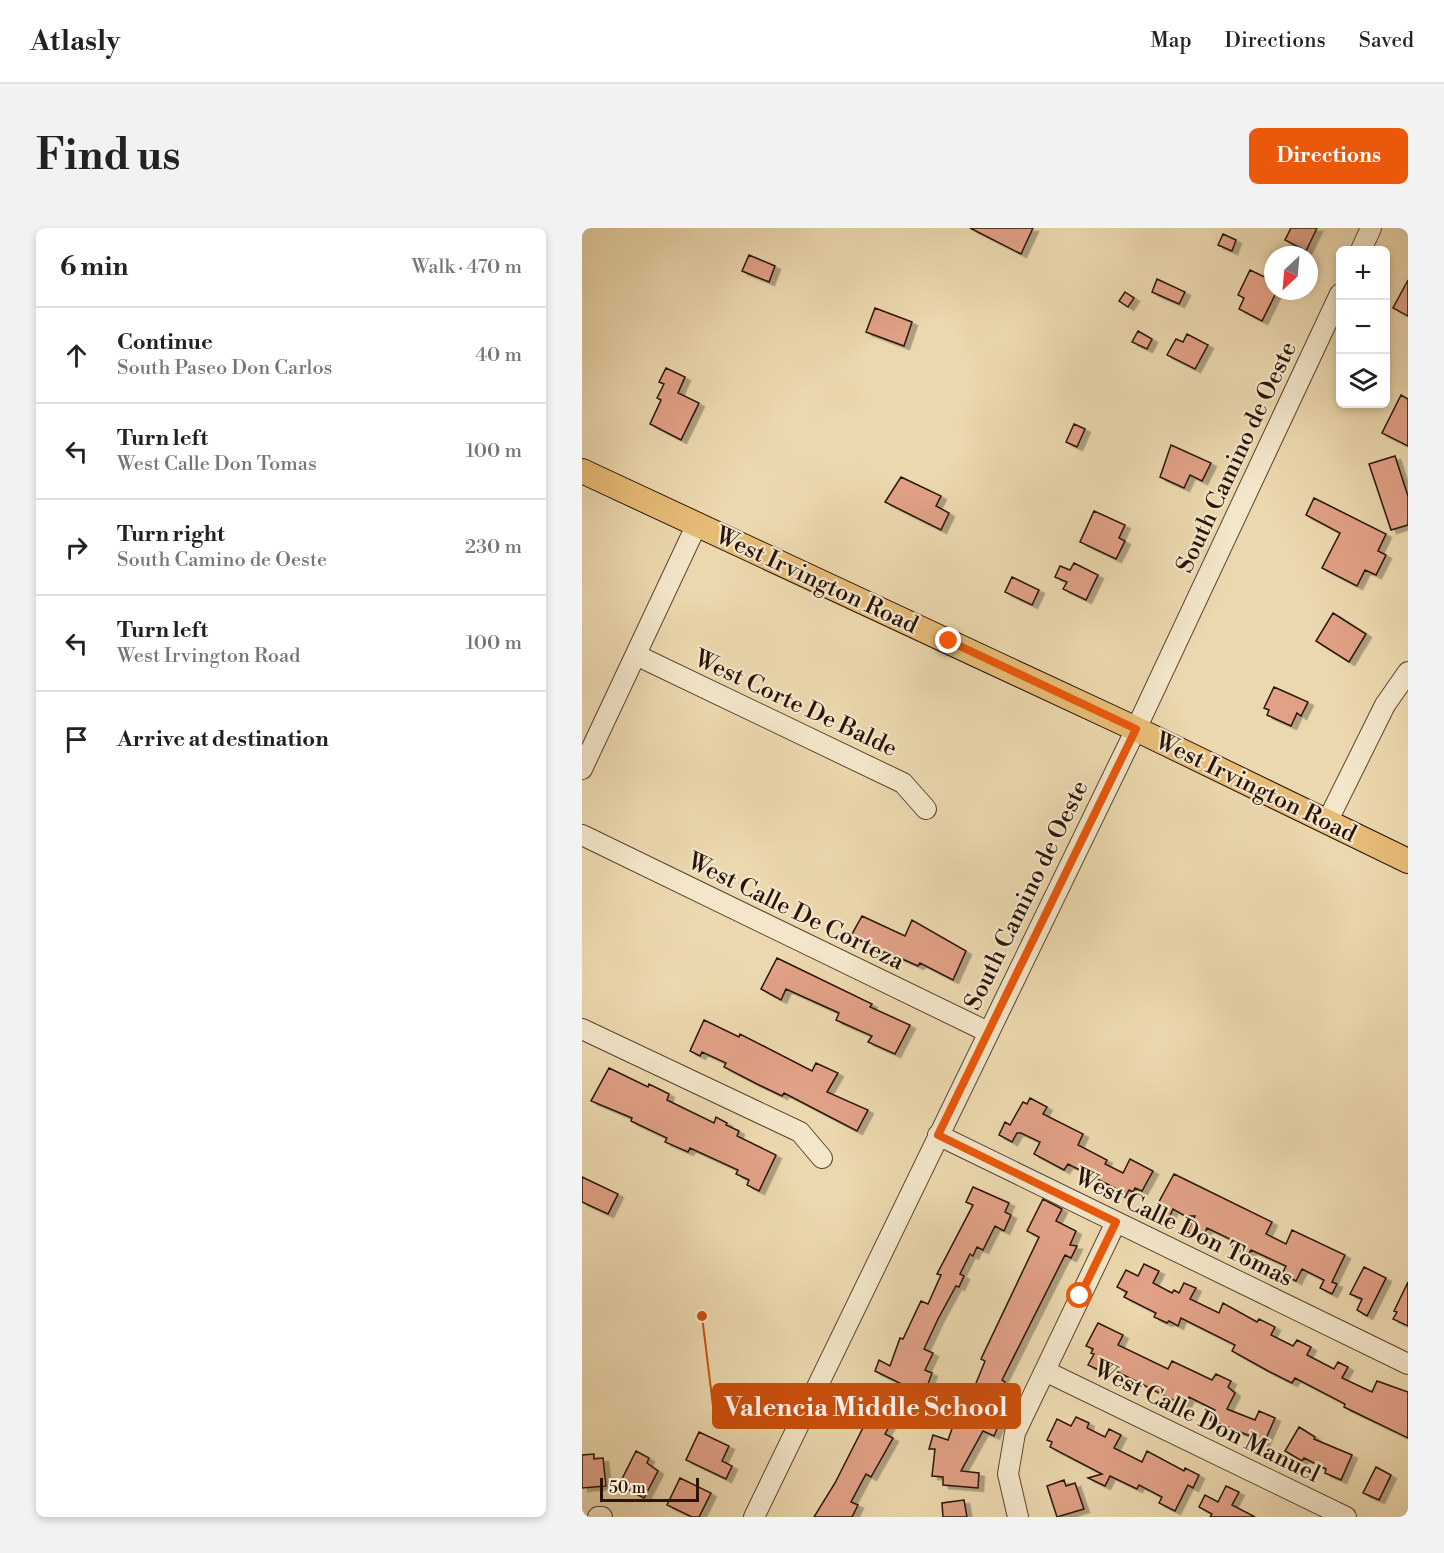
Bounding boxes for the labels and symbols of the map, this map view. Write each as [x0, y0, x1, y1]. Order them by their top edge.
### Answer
north arrow [1264, 246, 1318, 300]
street label: South Camino de Oeste [1170, 337, 1304, 578]
street label: West Irvington Road [710, 520, 923, 641]
route end [935, 627, 961, 653]
street label: West Corte De Balde [688, 643, 902, 764]
street label: West Irvington Road [1149, 726, 1361, 850]
street label: South Camino de Oeste [958, 776, 1096, 1015]
street label: West Calle De Corteza [681, 846, 910, 978]
street label: West Calle Don Tomas [1068, 1161, 1298, 1294]
route start [1066, 1282, 1092, 1308]
street label: West Calle Don Manuel [1087, 1354, 1325, 1490]
callout: Valencia Middle School [713, 1384, 1020, 1428]
text: Valencia Middle School [723, 1392, 1008, 1424]
scale bar [600, 1475, 699, 1502]

